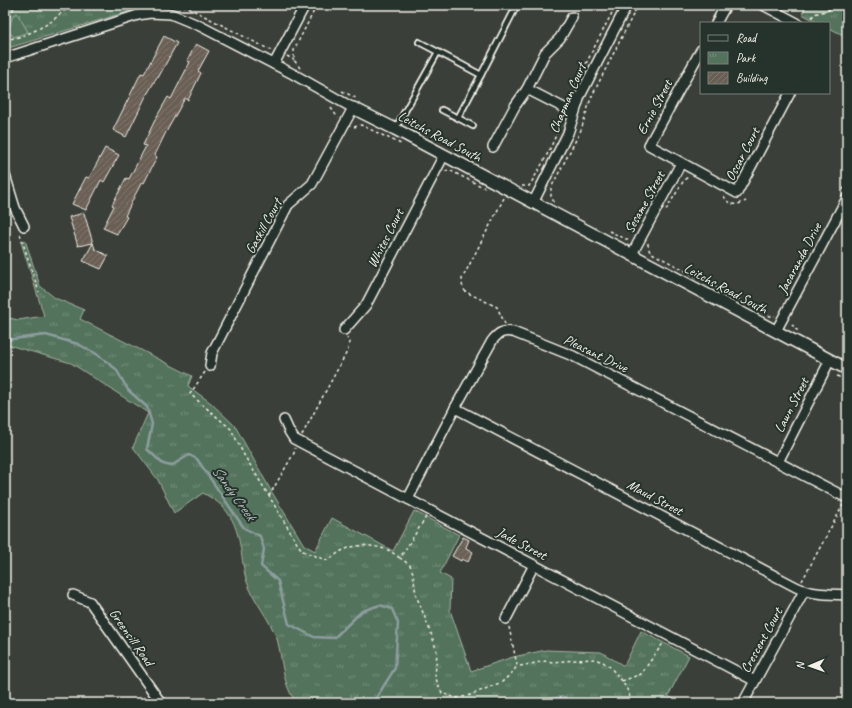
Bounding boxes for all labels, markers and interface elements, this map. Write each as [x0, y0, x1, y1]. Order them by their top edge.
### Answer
legend [700, 22, 830, 94]
text: Road [736, 30, 758, 46]
text: Park [736, 50, 757, 66]
street label: Chapman Court [545, 59, 591, 136]
text: Building [736, 70, 768, 86]
street label: Ernie Street [633, 76, 677, 137]
street label: Leitchs Road South [395, 107, 486, 166]
street label: Oscar Court [721, 124, 764, 184]
street label: Sesame Street [620, 167, 669, 236]
street label: Gaskill Court [241, 194, 287, 257]
street label: Whites Court [363, 205, 408, 270]
street label: Jacaranda Drive [773, 219, 826, 297]
street label: Leitchs Road South [681, 259, 772, 318]
street label: Pleasant Drive [561, 331, 632, 377]
street label: Lawn Street [770, 374, 813, 435]
water label: Sandy Creek [207, 462, 261, 526]
street label: Maud Street [624, 476, 687, 520]
street label: Jade Street [493, 523, 551, 564]
street label: Crescent Court [737, 604, 787, 676]
street label: Greensill Road [106, 605, 159, 671]
north arrow [790, 646, 830, 686]
text: N [793, 661, 807, 670]

